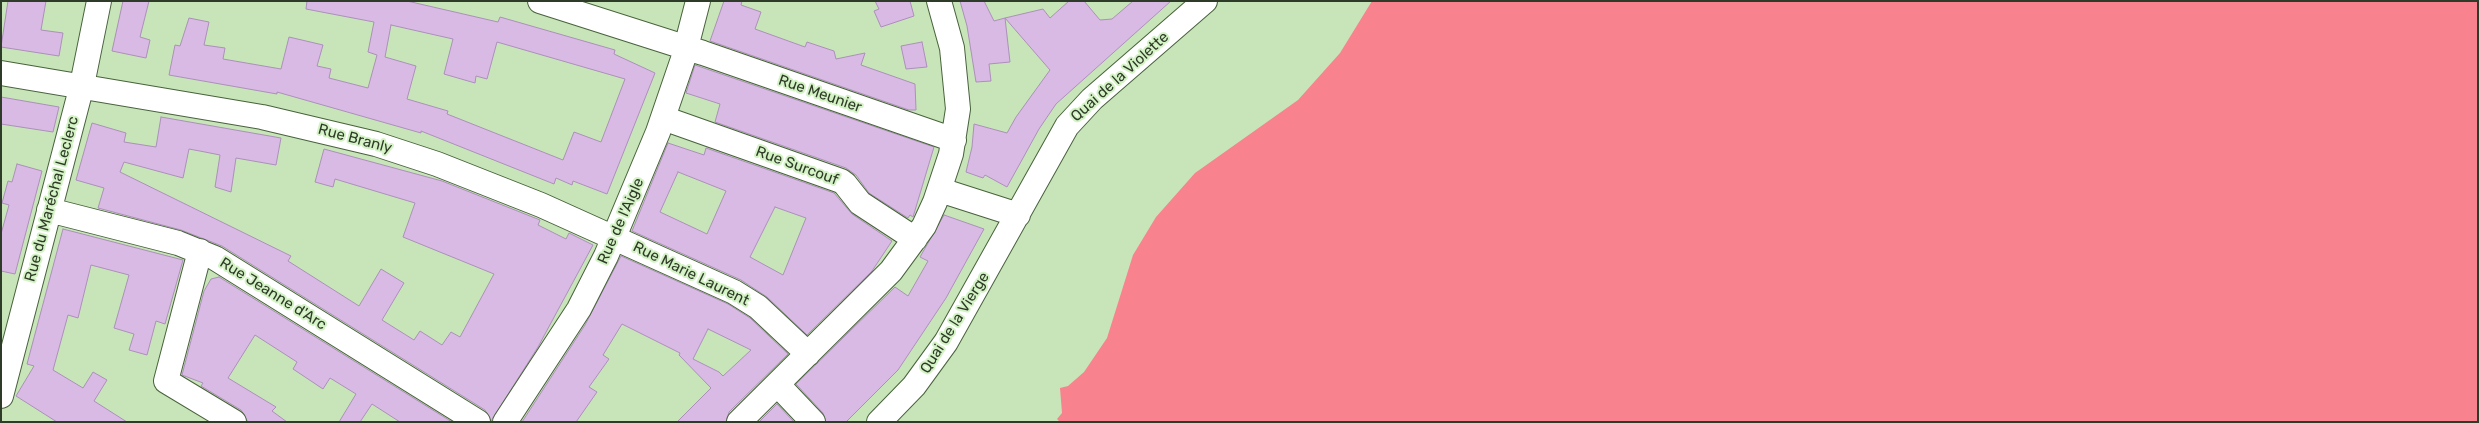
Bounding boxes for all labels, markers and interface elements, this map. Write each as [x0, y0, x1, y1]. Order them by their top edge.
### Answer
street label: Quai de la Violette [1067, 28, 1173, 126]
street label: Rue Meunier [776, 71, 864, 117]
street label: Rue du Maréchal Leclerc [21, 114, 83, 284]
street label: Rue Branly [316, 120, 394, 158]
street label: Rue Surcouf [753, 143, 841, 189]
street label: Rue de l'Aigle [594, 175, 648, 267]
street label: Rue Marie Laurent [630, 238, 752, 310]
street label: Rue Jeanne d'Arc [216, 254, 330, 334]
street label: Quai de la Vierge [917, 269, 993, 377]

